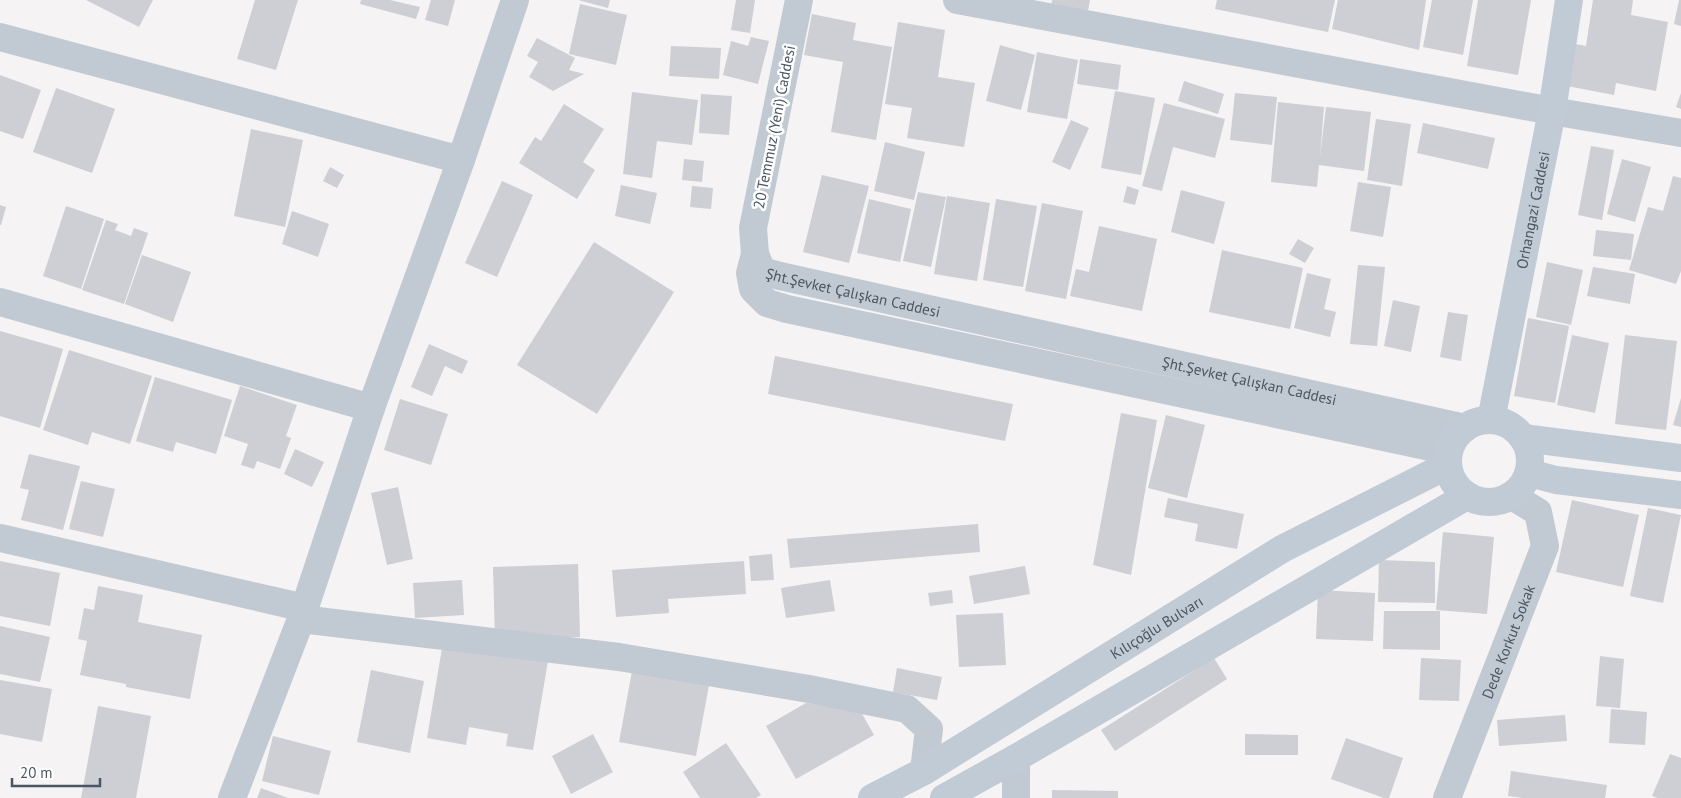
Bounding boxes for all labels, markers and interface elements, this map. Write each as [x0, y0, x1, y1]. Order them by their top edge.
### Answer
street label: 20 Temmuz (Yeni) Caddesi [749, 44, 799, 210]
street label: Orhangazi Caddesi [1512, 150, 1553, 270]
street label: Şht.Şevket Çalışkan Caddesi [764, 263, 942, 321]
street label: Şht.Şevket Çalışkan Caddesi [1160, 352, 1339, 409]
street label: Dede Korkut Sokak [1477, 581, 1539, 701]
street label: Kılıçoğlu Bulvarı [1106, 591, 1206, 663]
scale bar [12, 756, 100, 788]
text: 20 m [20, 763, 53, 782]

